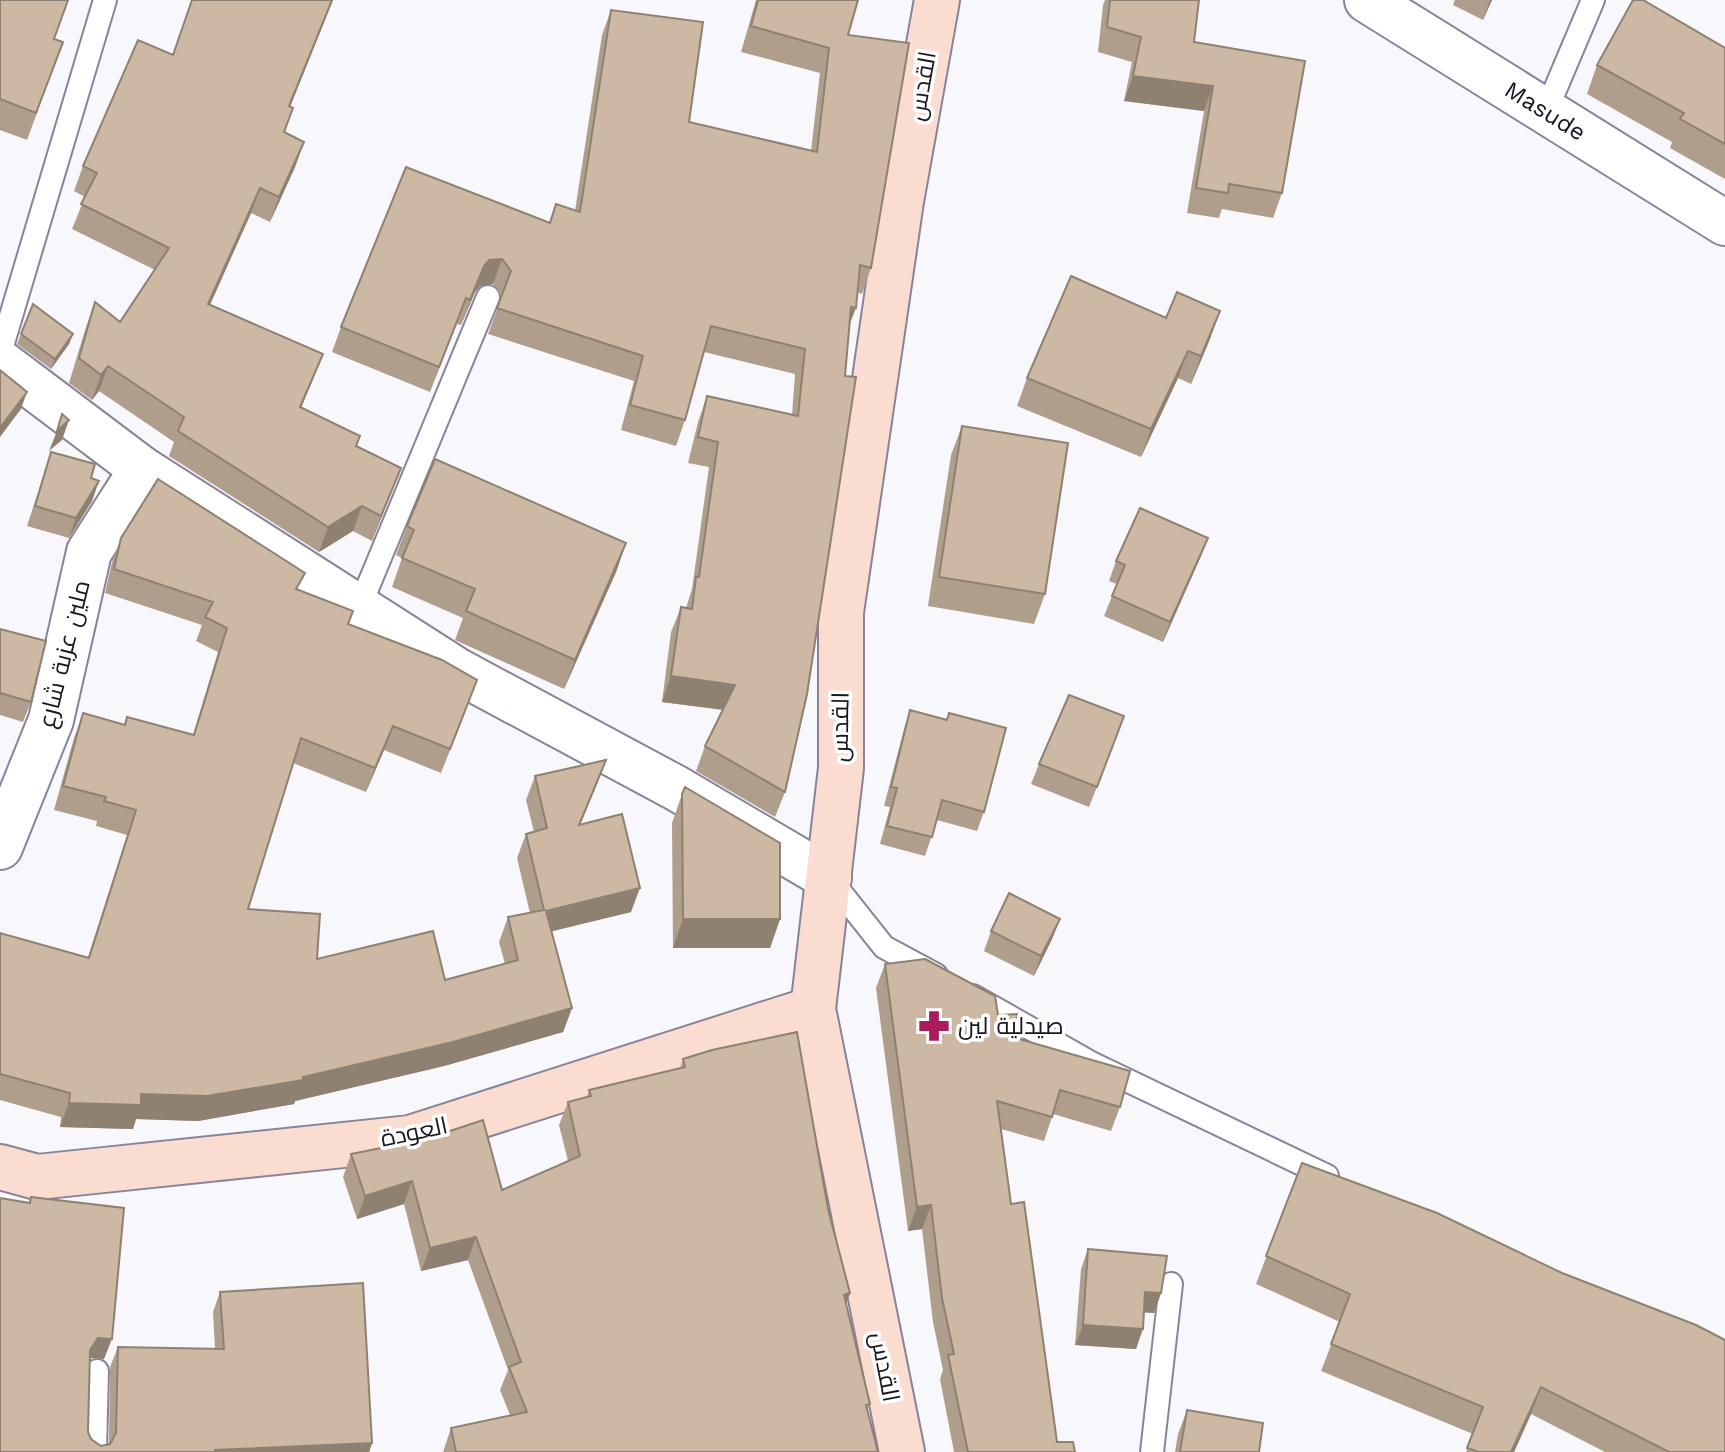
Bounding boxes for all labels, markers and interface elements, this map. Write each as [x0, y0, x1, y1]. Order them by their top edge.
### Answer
street label: القدس [902, 49, 942, 123]
street label: Masude [1500, 75, 1591, 147]
street label: ملين عزبة شارع [32, 577, 98, 731]
street label: القدس [825, 692, 855, 762]
pharmacy icon: صيدلية لين [917, 1009, 951, 1043]
place label: صيدلية لين [958, 1012, 1064, 1040]
street label: العودة [378, 1111, 450, 1153]
street label: القدس [865, 1330, 905, 1404]

